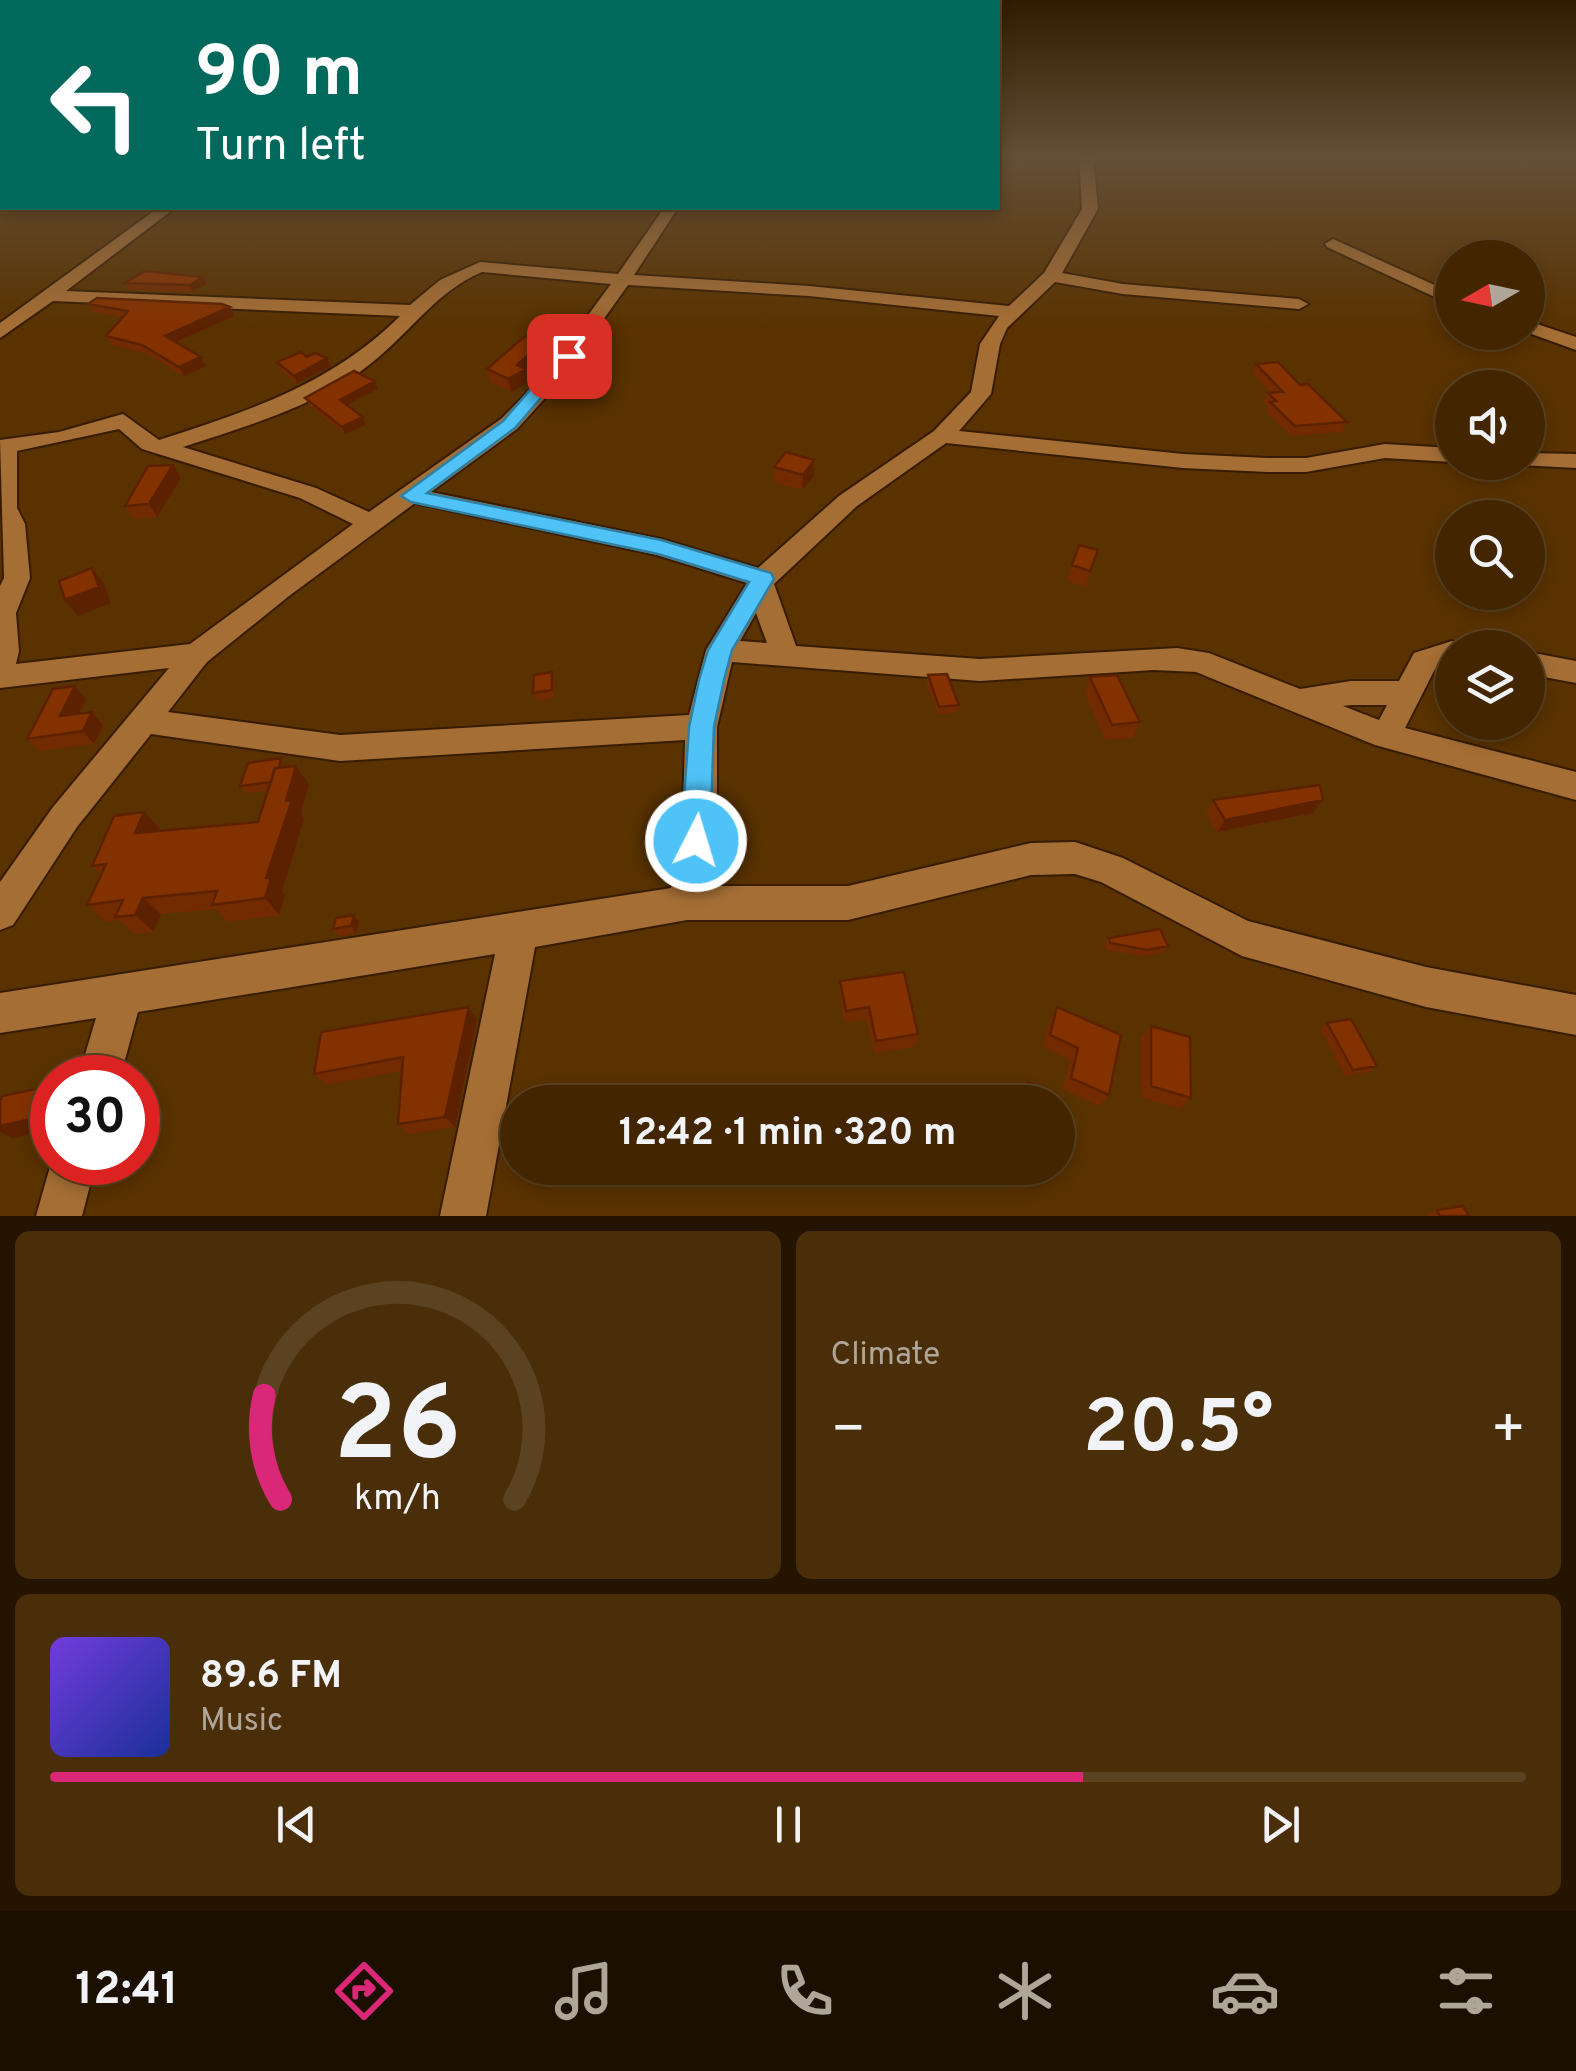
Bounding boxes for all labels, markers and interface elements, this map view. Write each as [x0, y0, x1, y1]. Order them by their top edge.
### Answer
text: 90 m [195, 32, 363, 121]
icon: left [30, 40, 160, 170]
text: Turn left [195, 119, 366, 176]
north arrow [1435, 240, 1545, 350]
map controls [1435, 240, 1545, 740]
pin [527, 314, 612, 399]
icon: arrive [542, 329, 597, 384]
button: sound [1435, 370, 1545, 480]
button: search [1435, 500, 1545, 610]
button: layers [1435, 630, 1545, 740]
position arrow [644, 789, 748, 893]
speed limit sign: 30 [30, 1055, 160, 1185]
text: 12:42 · 1 min · 320 m [619, 1110, 956, 1159]
text: Climate [831, 1336, 940, 1376]
text: 26 [334, 1365, 462, 1497]
text: 20.5° [1083, 1384, 1273, 1479]
text: − [831, 1397, 866, 1467]
text: + [1491, 1397, 1526, 1467]
text: km/h [354, 1477, 441, 1523]
text: 89.6 FM [200, 1653, 342, 1702]
text: Music [200, 1702, 283, 1742]
icon: previous [269, 1797, 324, 1852]
icon: pause [761, 1797, 816, 1852]
icon: next [1253, 1797, 1308, 1852]
icon: directions [329, 1956, 399, 2026]
icon: music [549, 1956, 619, 2026]
icon: phone [770, 1956, 840, 2026]
icon: climate [990, 1956, 1060, 2026]
icon: car [1210, 1956, 1280, 2026]
icon: filters [1431, 1956, 1501, 2026]
text: 12:41 [75, 1963, 179, 2020]

